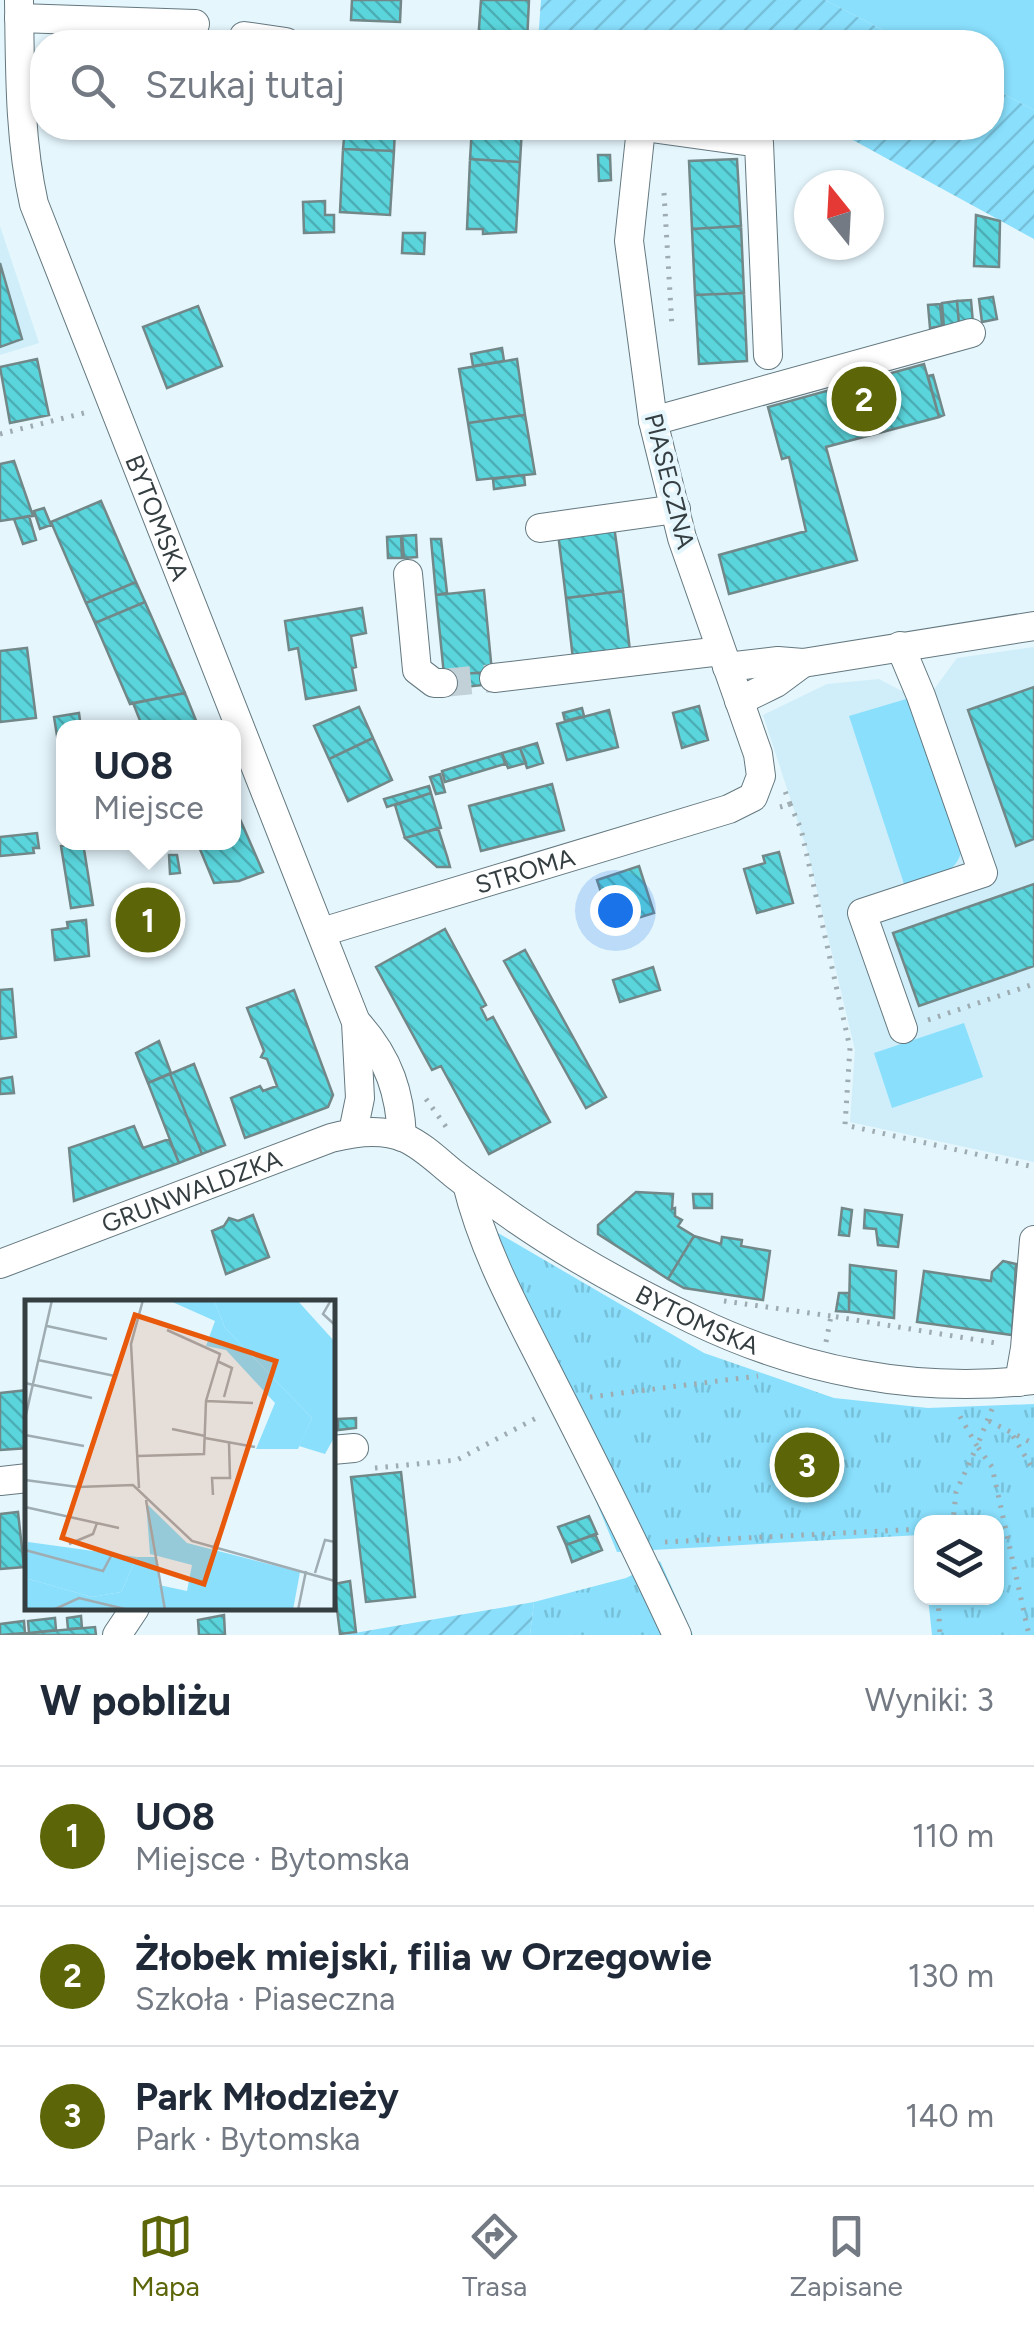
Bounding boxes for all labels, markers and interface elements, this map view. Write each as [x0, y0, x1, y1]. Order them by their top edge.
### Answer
search box [30, 30, 1004, 140]
icon: search [65, 58, 120, 113]
text: Szukaj tutaj [145, 62, 345, 108]
north arrow [794, 170, 884, 260]
pin: 2 [832, 362, 896, 436]
street label: PIASECZNA [639, 410, 701, 552]
street label: BYTOMSKA [119, 451, 196, 585]
popup [56, 720, 241, 850]
text: UO8 [93, 743, 173, 789]
text: Miejsce [93, 789, 204, 827]
street label: STROMA [472, 841, 578, 900]
pin: 1 [116, 882, 180, 958]
your location [590, 885, 641, 936]
street label: GRUNWALDZKA [97, 1143, 286, 1239]
street label: BYTOMSKA [631, 1278, 763, 1361]
inset map [25, 1300, 335, 1610]
pin: 3 [774, 1428, 840, 1502]
map controls [914, 1515, 1004, 1605]
button: layers [914, 1515, 1004, 1605]
text: W pobliżu [40, 1675, 231, 1726]
text: Wyniki: 3 [865, 1681, 994, 1719]
text: UO8 [135, 1794, 215, 1840]
text: 1 [66, 1817, 79, 1855]
text: 110 m [912, 1817, 994, 1855]
text: Miejsce · Bytomska [135, 1840, 410, 1878]
text: Żłobek miejski, filia w Orzegowie [135, 1934, 712, 1980]
text: 2 [63, 1957, 82, 1995]
text: 130 m [908, 1957, 994, 1995]
text: Szkoła · Piaseczna [135, 1980, 395, 2018]
text: Park Młodzieży [135, 2074, 399, 2120]
text: 3 [64, 2097, 81, 2135]
text: 140 m [905, 2097, 994, 2135]
text: Park · Bytomska [135, 2120, 360, 2158]
tab: Mapa [131, 2209, 200, 2303]
tab: Trasa [462, 2209, 527, 2303]
tab: Zapisane [789, 2209, 903, 2303]

